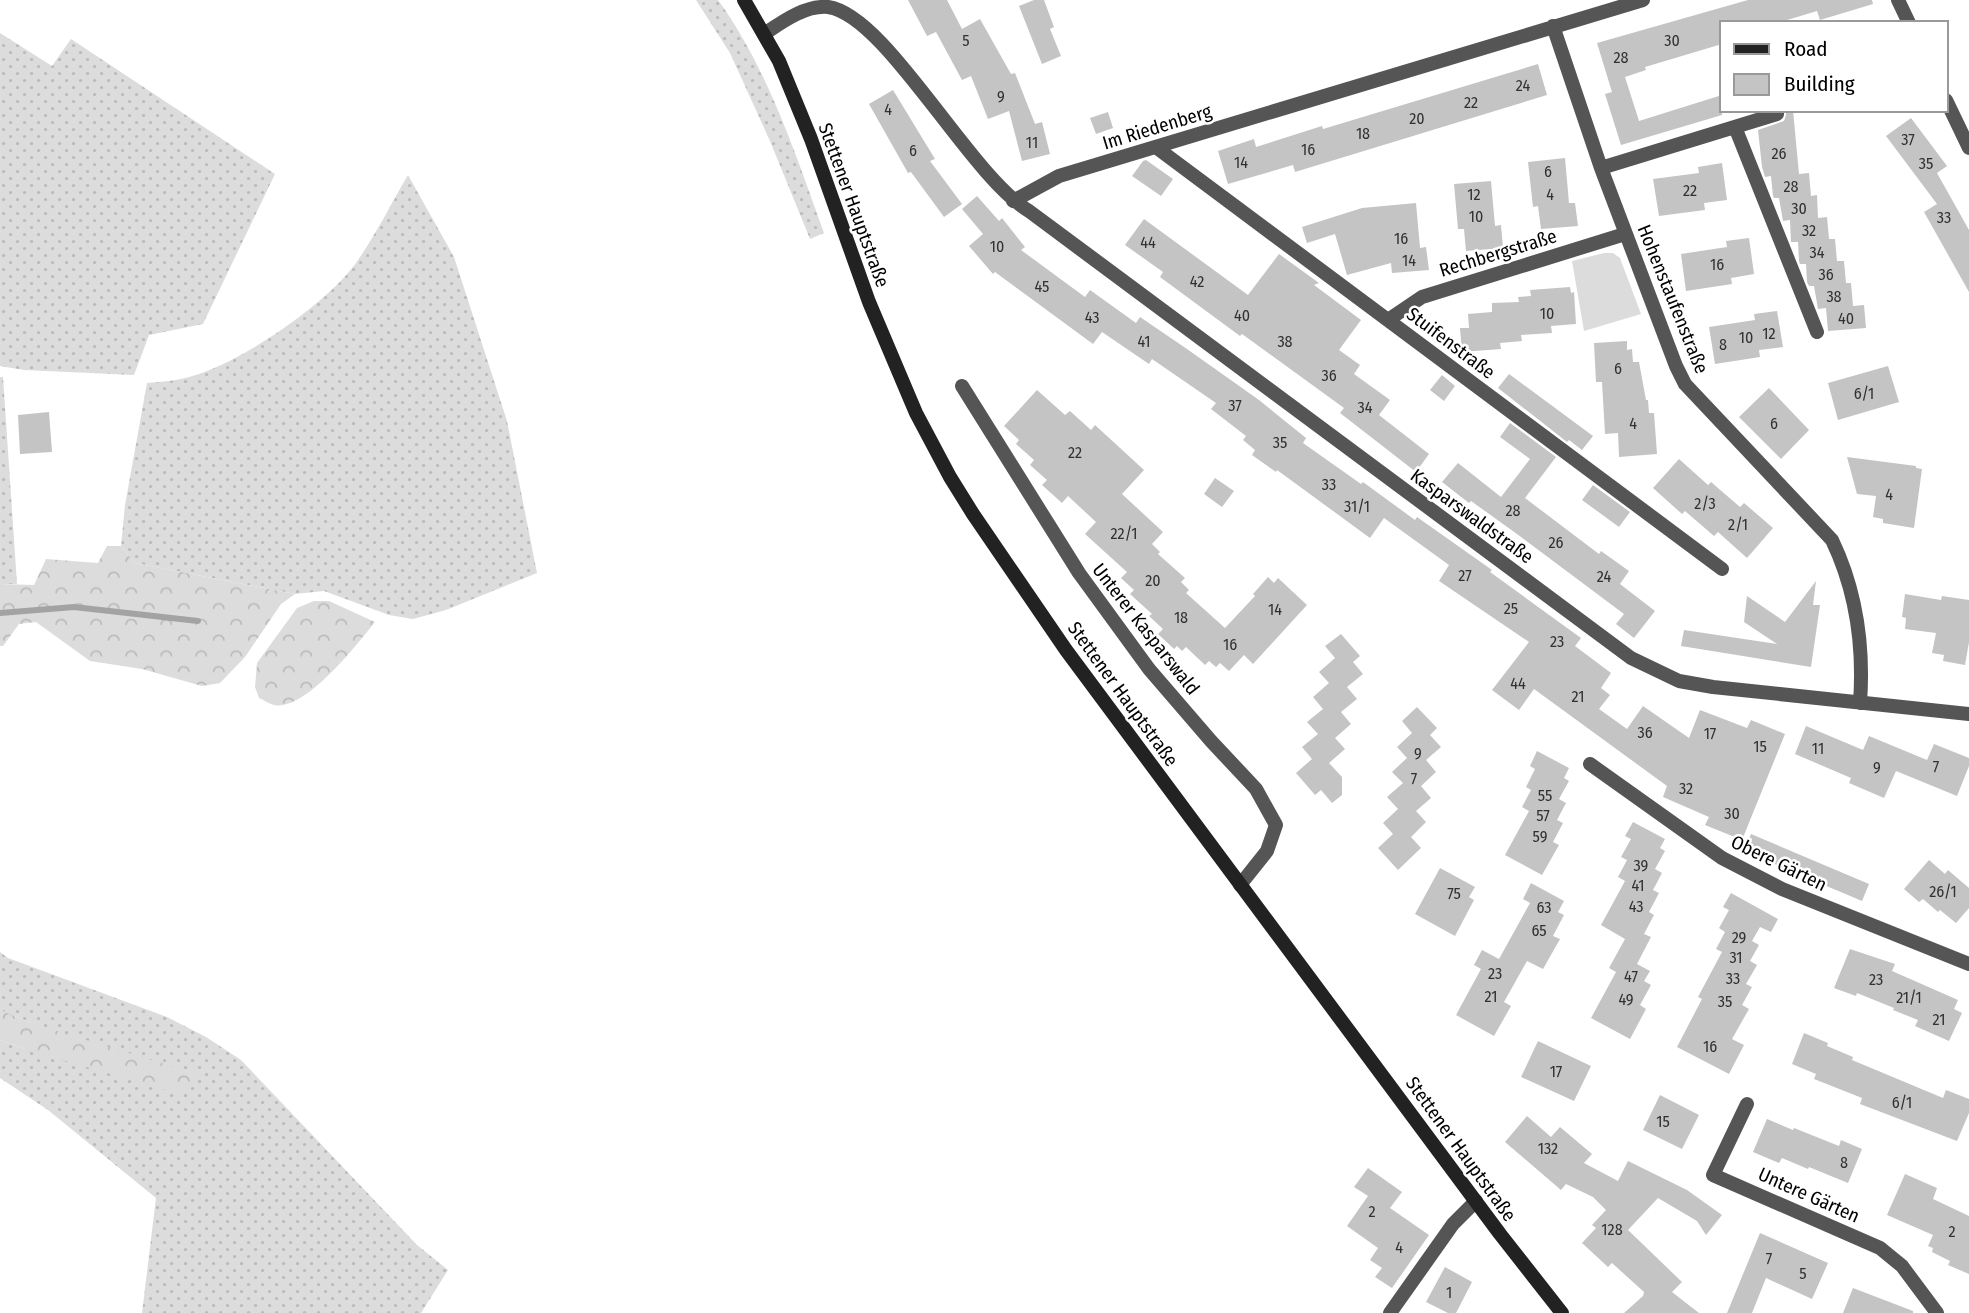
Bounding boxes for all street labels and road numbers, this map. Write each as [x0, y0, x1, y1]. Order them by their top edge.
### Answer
street label: Im Riedenberg [1100, 99, 1214, 155]
street label: Stettener Hauptstraße [814, 120, 894, 290]
street label: Hohenstaufenstraße [1633, 221, 1713, 377]
street label: Rechbergstraße [1437, 224, 1559, 282]
street label: Stuifenstraße [1402, 302, 1500, 384]
street label: Kasparswaldstraße [1406, 464, 1538, 568]
street label: Unterer Kasparswald [1088, 559, 1204, 699]
street label: Stettener Hauptstraße [1063, 617, 1183, 771]
street label: Obere Gärten [1727, 830, 1831, 896]
street label: Stettener Hauptstraße [1401, 1072, 1521, 1226]
street label: Untere Gärten [1755, 1162, 1863, 1228]

